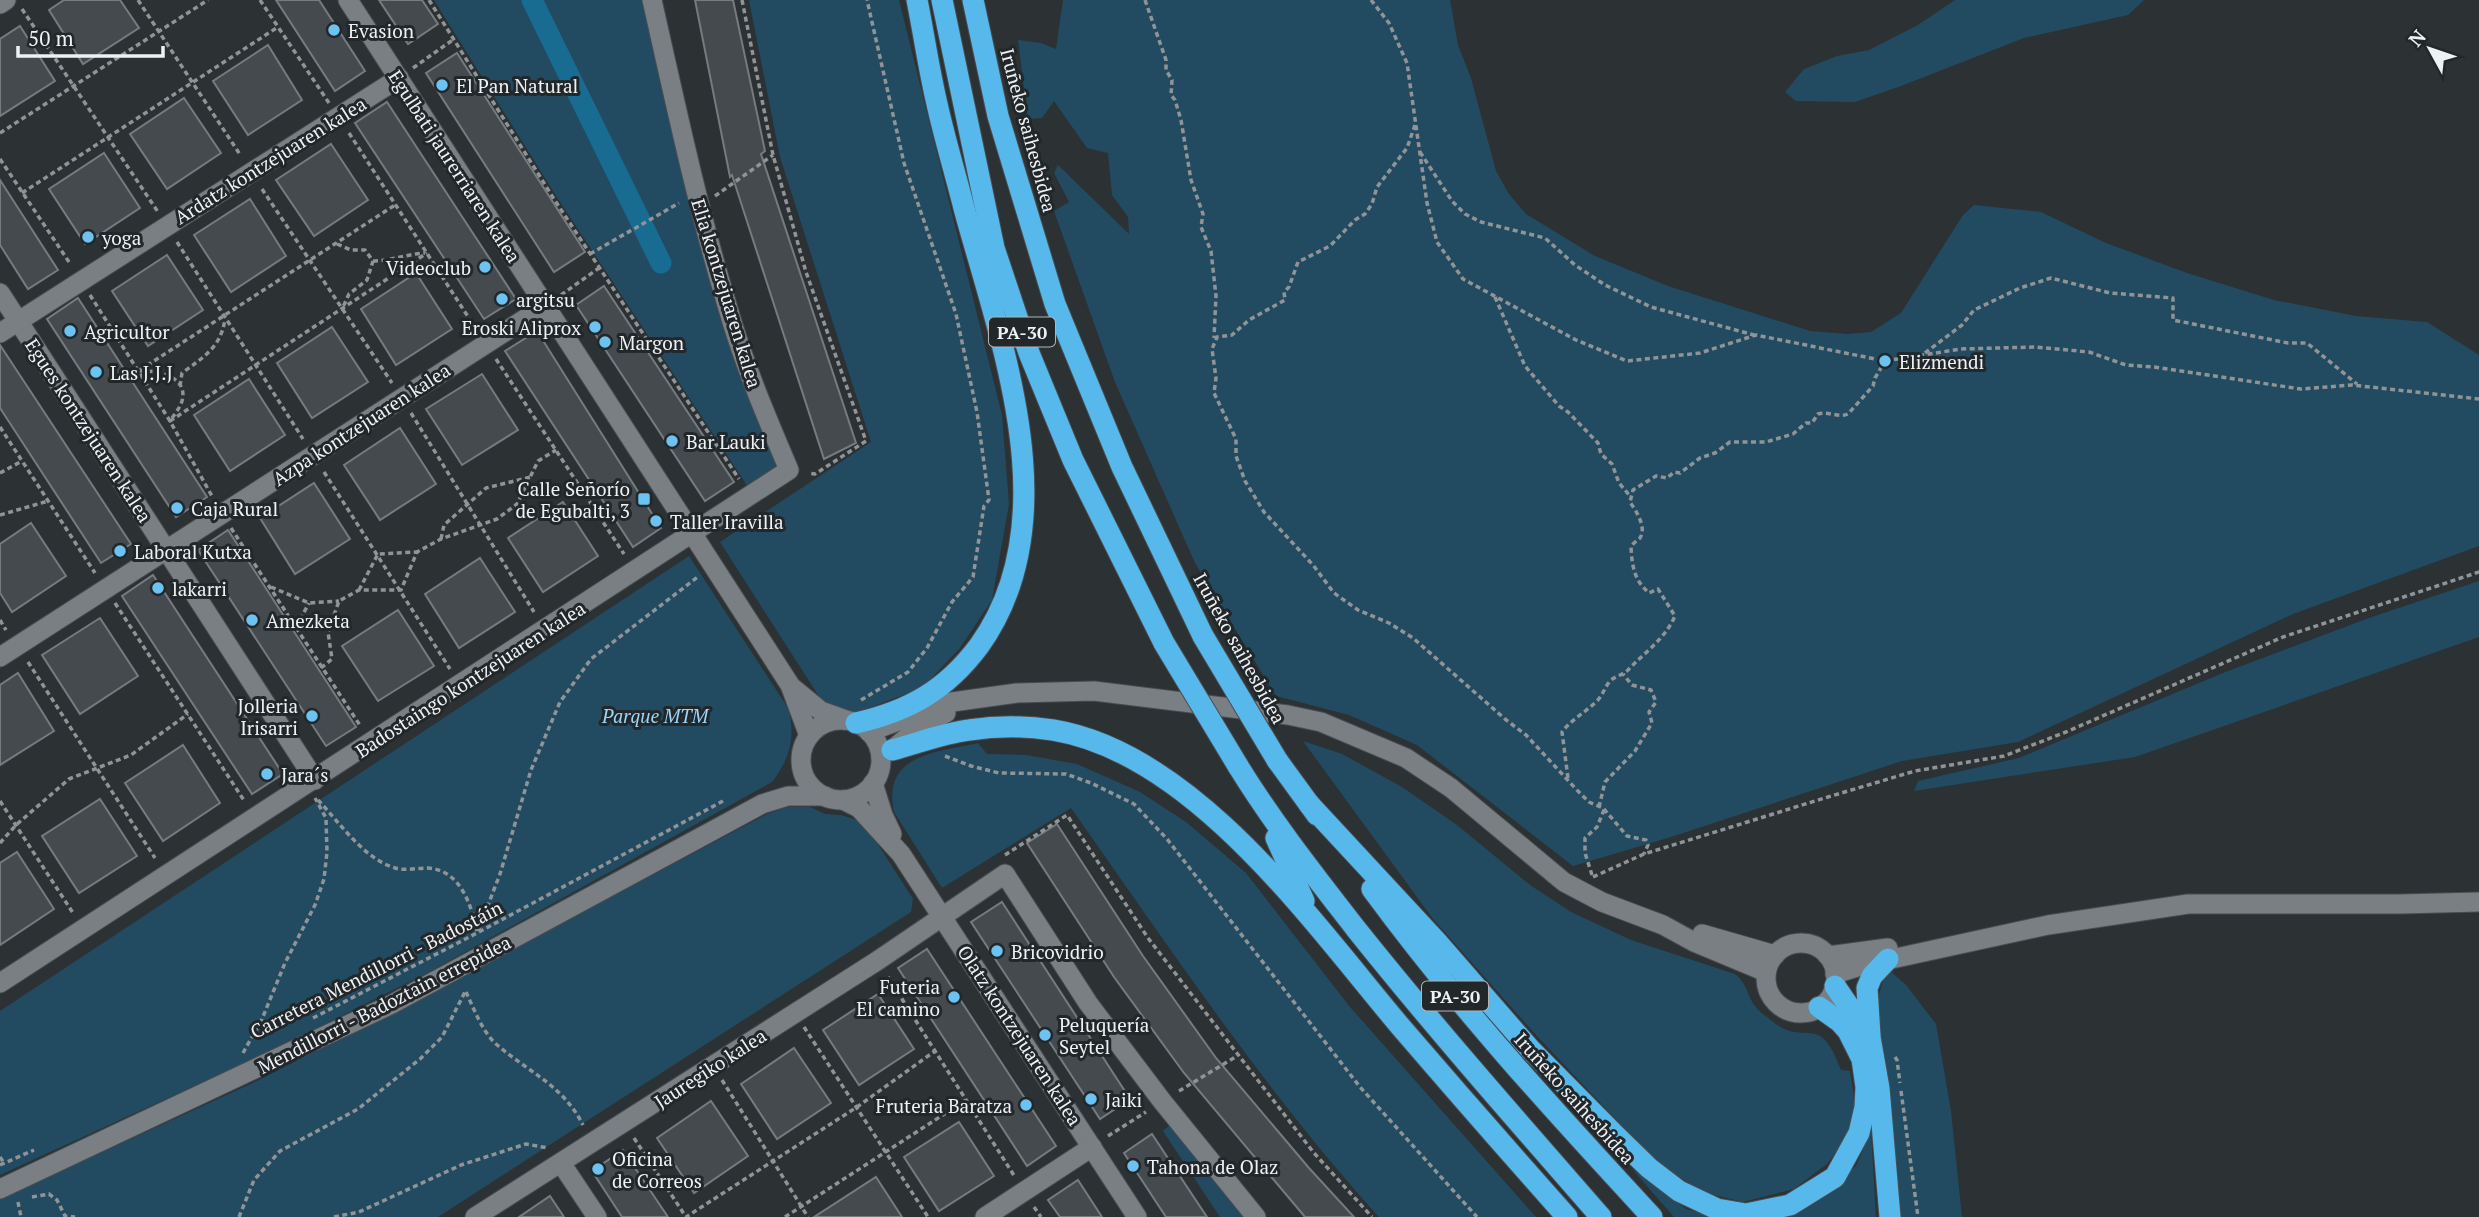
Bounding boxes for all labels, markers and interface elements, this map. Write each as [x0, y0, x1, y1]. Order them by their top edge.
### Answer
scale bar [18, 14, 163, 58]
north arrow [2395, 14, 2465, 84]
place label: Evasion [348, 18, 414, 43]
marker: Evasion [326, 22, 342, 38]
text: 50 m [28, 24, 74, 52]
text: N [2402, 24, 2431, 51]
street label: Iruñeko saihesbidea [995, 45, 1063, 215]
street label: Egulbati jaurerriaren kalea [383, 65, 527, 267]
place label: El Pan Natural [456, 73, 578, 98]
marker: El Pan Natural [434, 77, 450, 93]
street label: Ardatz kontzejuaren kalea [170, 91, 371, 229]
street label: Elia kontzejuaren kalea [686, 195, 768, 391]
place label: yoga [101, 225, 142, 250]
marker: yoga [80, 229, 96, 245]
place label: Videoclub [386, 255, 471, 280]
marker: Videoclub [477, 259, 493, 275]
place label: argitsu [516, 287, 575, 312]
marker: argitsu [494, 291, 510, 307]
place label: Eroski Aliprox [462, 315, 581, 340]
road number: PA-30 [989, 318, 1055, 346]
place label: Agricultor [84, 319, 170, 344]
marker: Eroski Aliprox [587, 319, 603, 335]
marker: Agricultor [62, 323, 78, 339]
place label: Margon [619, 330, 684, 355]
street label: Egues kontzejuaren kalea [20, 333, 158, 527]
marker: Margon [597, 334, 613, 350]
place label: Elizmendi [1899, 349, 1984, 374]
marker: Elizmendi [1877, 353, 1893, 369]
street label: Azpa kontzejuaren kalea [267, 357, 455, 491]
place label: Las J.J.J [110, 360, 173, 385]
marker: Las J.J.J [88, 364, 104, 380]
place label: Bar Lauki [686, 429, 766, 454]
marker: Bar Lauki [664, 433, 680, 449]
place label: Calle Señorío de Egubalti, 3 [516, 476, 630, 523]
marker: Calle Señorío de Egubalti, 3 [636, 491, 652, 507]
place label: Caja Rural [191, 496, 278, 521]
marker: Caja Rural [169, 500, 185, 516]
place label: Taller Iravilla [670, 509, 784, 534]
marker: Taller Iravilla [648, 513, 664, 529]
place label: Laboral Kutxa [134, 539, 252, 564]
marker: Laboral Kutxa [112, 543, 128, 559]
street label: Iruñeko saihesbidea [1188, 568, 1292, 728]
place label: lakarri [172, 576, 227, 601]
marker: lakarri [150, 580, 166, 596]
street label: Badostaingo kontzejuaren kalea [350, 595, 590, 763]
place label: Amezketa [266, 608, 350, 633]
marker: Amezketa [244, 612, 260, 628]
place label: Jolleria Irisarri [237, 693, 298, 740]
park label: Parque MTM [601, 703, 710, 728]
marker: Jolleria Irisarri [304, 708, 320, 724]
place label: Jara´s [281, 762, 328, 787]
marker: Jara´s [259, 766, 275, 782]
street label: Carretera Mendillorri - Badostáin [246, 894, 506, 1044]
street label: Mendillorri - Badoztain errepidea [253, 929, 515, 1079]
place label: Bricovidrio [1011, 939, 1104, 964]
street label: Olatz kontzejuaren kalea [952, 940, 1088, 1130]
marker: Bricovidrio [989, 943, 1005, 959]
place label: Futeria El camino [856, 974, 940, 1021]
road number: PA-30 [1422, 981, 1488, 1010]
marker: Futeria El camino [946, 989, 962, 1005]
place label: Peluquería Seytel [1059, 1012, 1150, 1059]
street label: Jauregiko kalea [649, 1022, 771, 1113]
marker: Peluquería Seytel [1037, 1027, 1053, 1043]
street label: Iruñeko saihesbidea [1509, 1027, 1641, 1169]
place label: Jaiki [1105, 1087, 1142, 1112]
marker: Jaiki [1083, 1091, 1099, 1107]
place label: Fruteria Baratza [876, 1093, 1012, 1118]
marker: Fruteria Baratza [1018, 1097, 1034, 1113]
place label: Oficina de Correos [612, 1146, 702, 1193]
place label: Tahona de Olaz [1147, 1154, 1278, 1179]
marker: Tahona de Olaz [1125, 1158, 1141, 1174]
marker: Oficina de Correos [590, 1161, 606, 1177]

